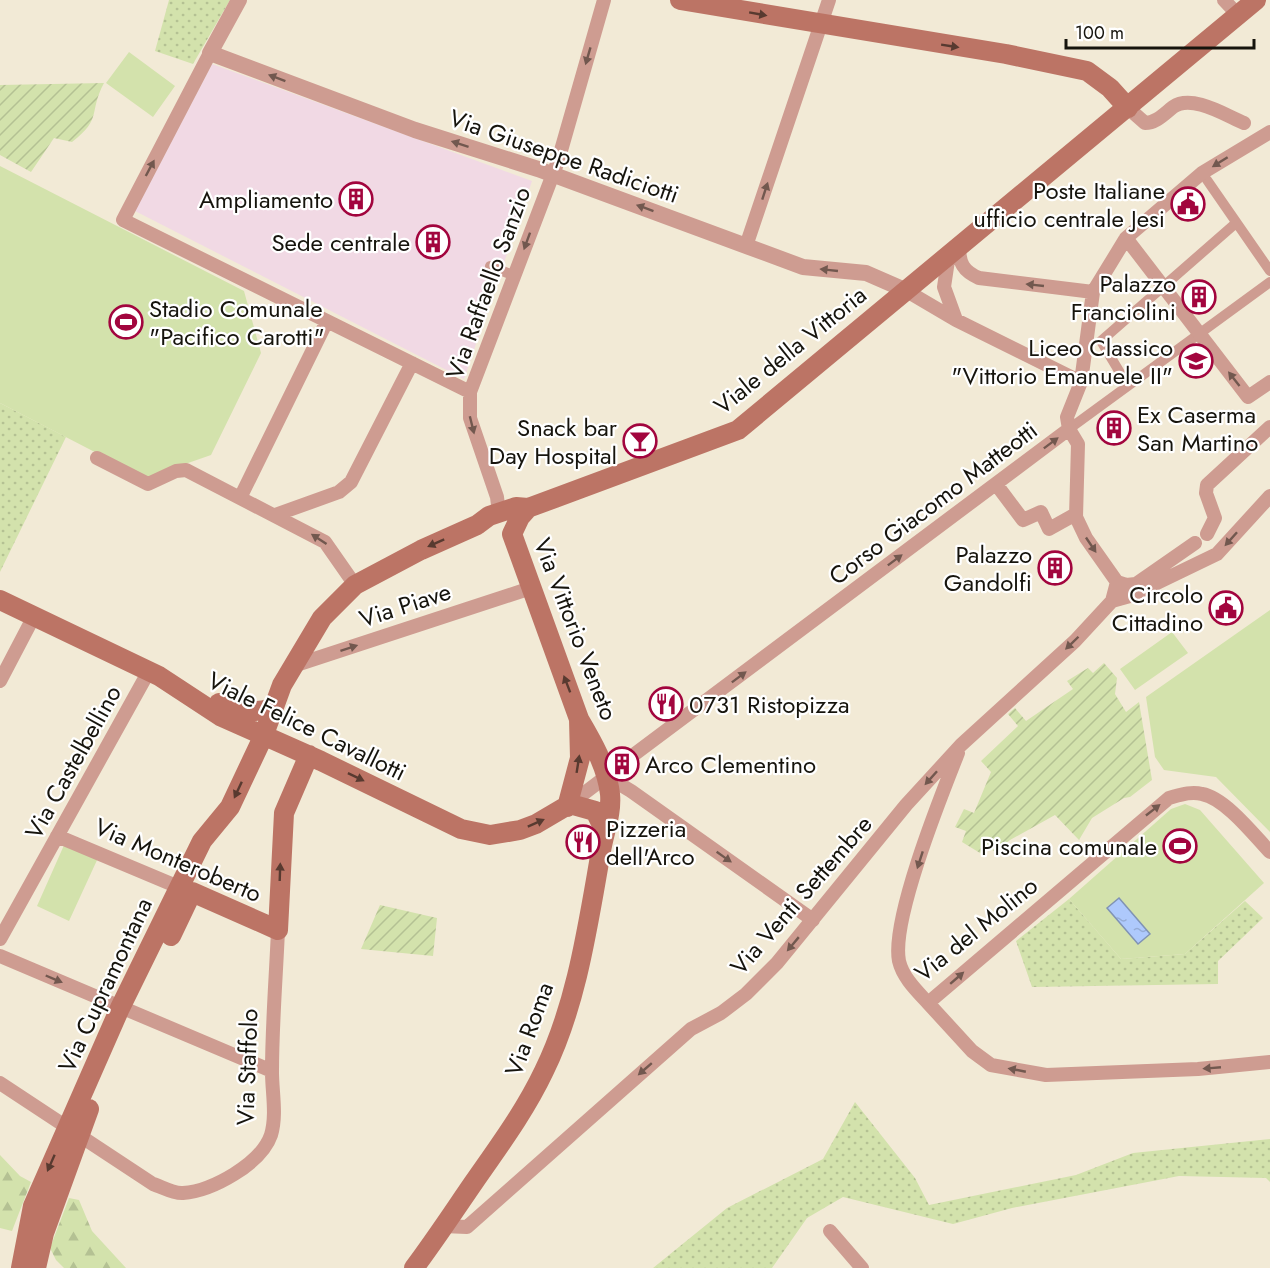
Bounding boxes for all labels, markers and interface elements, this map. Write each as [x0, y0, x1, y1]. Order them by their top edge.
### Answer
one-way arrow [749, 10, 768, 19]
scale bar [1066, 12, 1254, 50]
text: 100 m [1075, 20, 1124, 46]
one-way arrow [941, 42, 960, 51]
one-way arrow [583, 47, 592, 65]
one-way arrow [268, 73, 286, 82]
street label: Via Giuseppe Radiciotti [445, 100, 683, 212]
one-way arrow [451, 139, 469, 149]
one-way arrow [1212, 157, 1228, 168]
one-way arrow [145, 159, 155, 176]
place label: Poste Italiane ufficio centrale Jesi [973, 173, 1165, 236]
building icon: Ampliamento [338, 181, 374, 217]
place label: Ampliamento [199, 182, 333, 217]
street label: Via Raffaello Sanzio [437, 182, 539, 384]
one-way arrow [760, 182, 770, 200]
public building icon: Poste Italiane ufficio centrale Jesi [1170, 186, 1206, 222]
one-way arrow [636, 203, 654, 212]
building icon: Sede centrale [415, 224, 451, 260]
place label: Sede centrale [271, 225, 410, 260]
one-way arrow [522, 232, 532, 250]
one-way arrow [820, 265, 839, 275]
place label: Palazzo Franciolini [1071, 266, 1176, 329]
street label: Viale della Vittoria [706, 277, 874, 423]
building icon: Palazzo Franciolini [1181, 279, 1217, 315]
one-way arrow [1026, 280, 1045, 290]
place label: Stadio Comunale "Pacifico Carotti" [149, 291, 325, 354]
sports icon: Stadio Comunale "Pacifico Carotti" [108, 304, 144, 340]
place label: Liceo Classico "Vittorio Emanuele II" [951, 330, 1173, 393]
school or university icon: Liceo Classico "Vittorio Emanuele II" [1178, 343, 1214, 379]
one-way arrow [1228, 371, 1241, 387]
place label: Ex Caserma San Martino [1137, 397, 1258, 460]
place label: Snack bar Day Hospital [489, 410, 618, 473]
building icon: Ex Caserma San Martino [1096, 410, 1132, 446]
street label: Corso Giacomo Matteotti [821, 413, 1045, 593]
one-way arrow [468, 416, 478, 434]
bar icon: Snack bar Day Hospital [622, 423, 658, 459]
one-way arrow [1043, 438, 1058, 450]
one-way arrow [1225, 531, 1238, 546]
street label: Via Vittorio Veneto [525, 533, 627, 725]
one-way arrow [311, 534, 327, 545]
one-way arrow [1085, 536, 1097, 552]
place label: Palazzo Gandolfi [944, 537, 1032, 600]
one-way arrow [426, 538, 444, 548]
building icon: Palazzo Gandolfi [1037, 550, 1073, 586]
one-way arrow [886, 554, 902, 566]
street label: Via Piave [355, 574, 455, 636]
place label: Circolo Cittadino [1112, 577, 1203, 640]
public building icon: Circolo Cittadino [1208, 590, 1244, 626]
one-way arrow [1065, 636, 1079, 650]
one-way arrow [340, 642, 358, 652]
street label: Viale Felice Cavallotti [202, 663, 412, 789]
one-way arrow [730, 671, 746, 683]
one-way arrow [562, 675, 572, 693]
street label: Via Castelbellino [16, 679, 130, 845]
restaurant icon: 0731 Ristopizza [648, 686, 684, 722]
place label: 0731 Ristopizza [689, 687, 850, 722]
building icon: Arco Clementino [604, 746, 640, 782]
place label: Arco Clementino [645, 747, 816, 782]
one-way arrow [573, 754, 582, 773]
one-way arrow [925, 770, 938, 785]
one-way arrow [347, 773, 364, 782]
one-way arrow [234, 781, 243, 798]
one-way arrow [1146, 805, 1161, 817]
street label: Via Venti Settembre [722, 808, 880, 982]
street label: Via Monteroberto [89, 809, 267, 911]
place label: Pizzeria dell'Arco [606, 811, 695, 874]
one-way arrow [527, 819, 544, 828]
restaurant icon: Pizzeria dell'Arco [565, 824, 601, 860]
sports icon: Piscina comunale [1162, 828, 1198, 864]
place label: Piscina comunale [981, 829, 1157, 864]
one-way arrow [716, 851, 732, 862]
one-way arrow [915, 851, 925, 869]
one-way arrow [276, 862, 285, 881]
street label: Via del Molino [907, 868, 1045, 990]
street label: Via Cupramontana [49, 892, 161, 1078]
one-way arrow [787, 936, 800, 951]
one-way arrow [949, 972, 964, 985]
one-way arrow [45, 974, 63, 984]
street label: Via Roma [496, 977, 562, 1081]
street label: Via Staffolo [227, 1008, 267, 1126]
one-way arrow [638, 1062, 653, 1075]
one-way arrow [1202, 1063, 1221, 1073]
one-way arrow [1008, 1065, 1027, 1074]
one-way arrow [47, 1154, 56, 1171]

